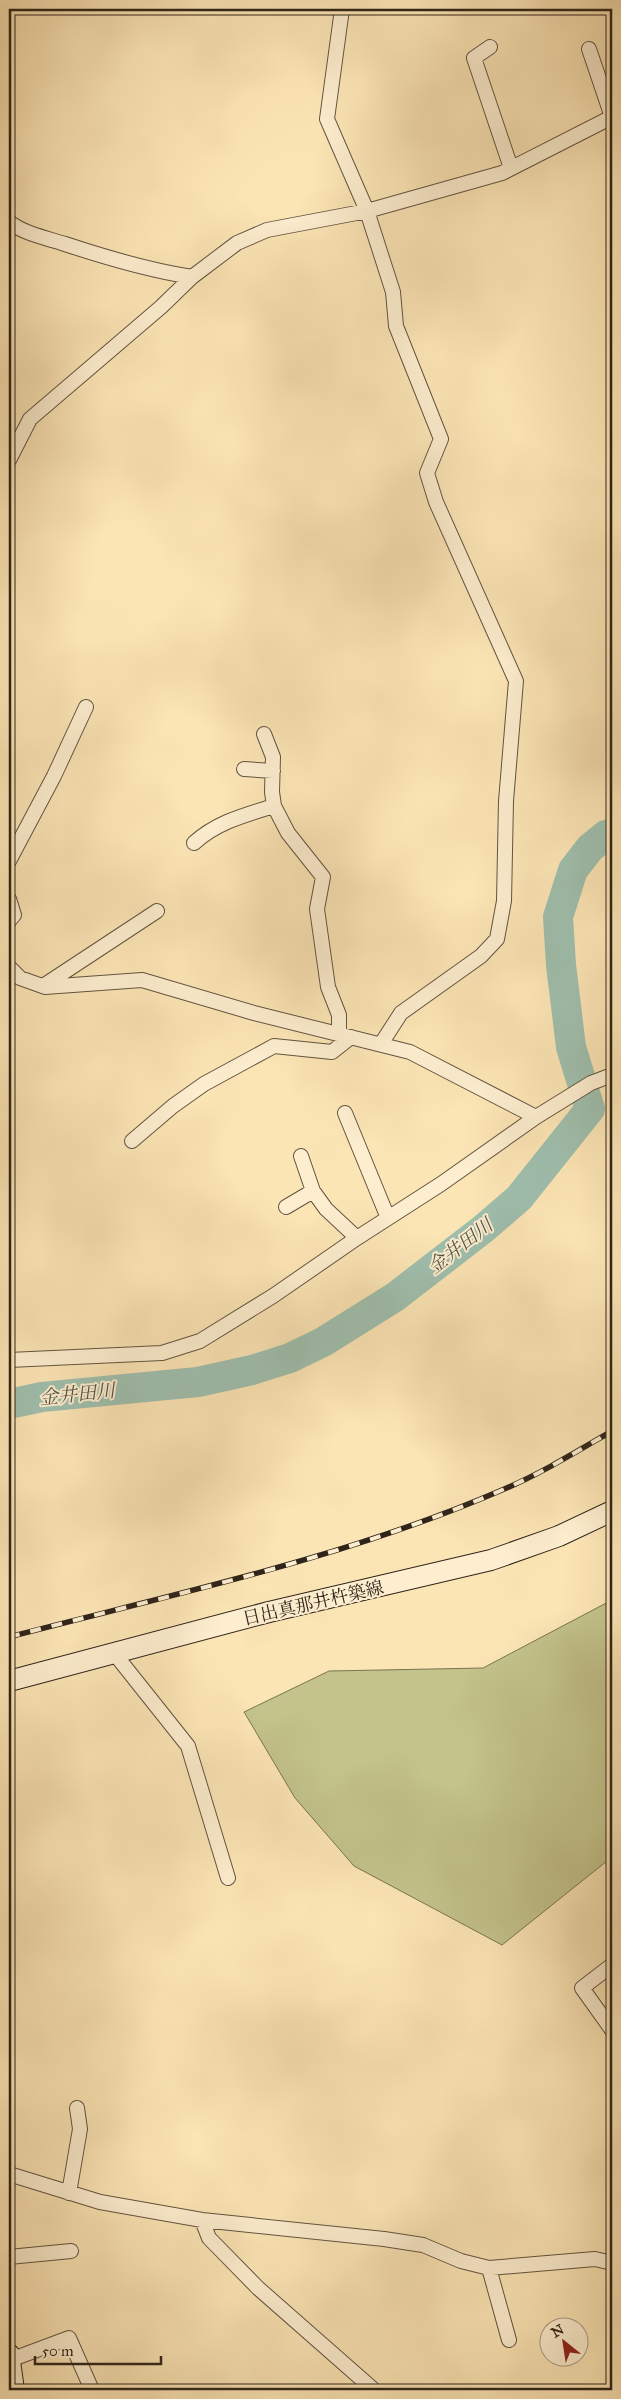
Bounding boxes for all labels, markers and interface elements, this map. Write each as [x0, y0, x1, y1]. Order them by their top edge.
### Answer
water label: 金井田川 [423, 1212, 499, 1278]
water label: 金井田川 [38, 1378, 118, 1409]
street label: 日出真那井杵築線 [240, 1576, 386, 1630]
north arrow [538, 2316, 588, 2366]
text: N [548, 2321, 567, 2342]
scale bar [35, 2334, 161, 2366]
text: 50 m [42, 2342, 74, 2360]

